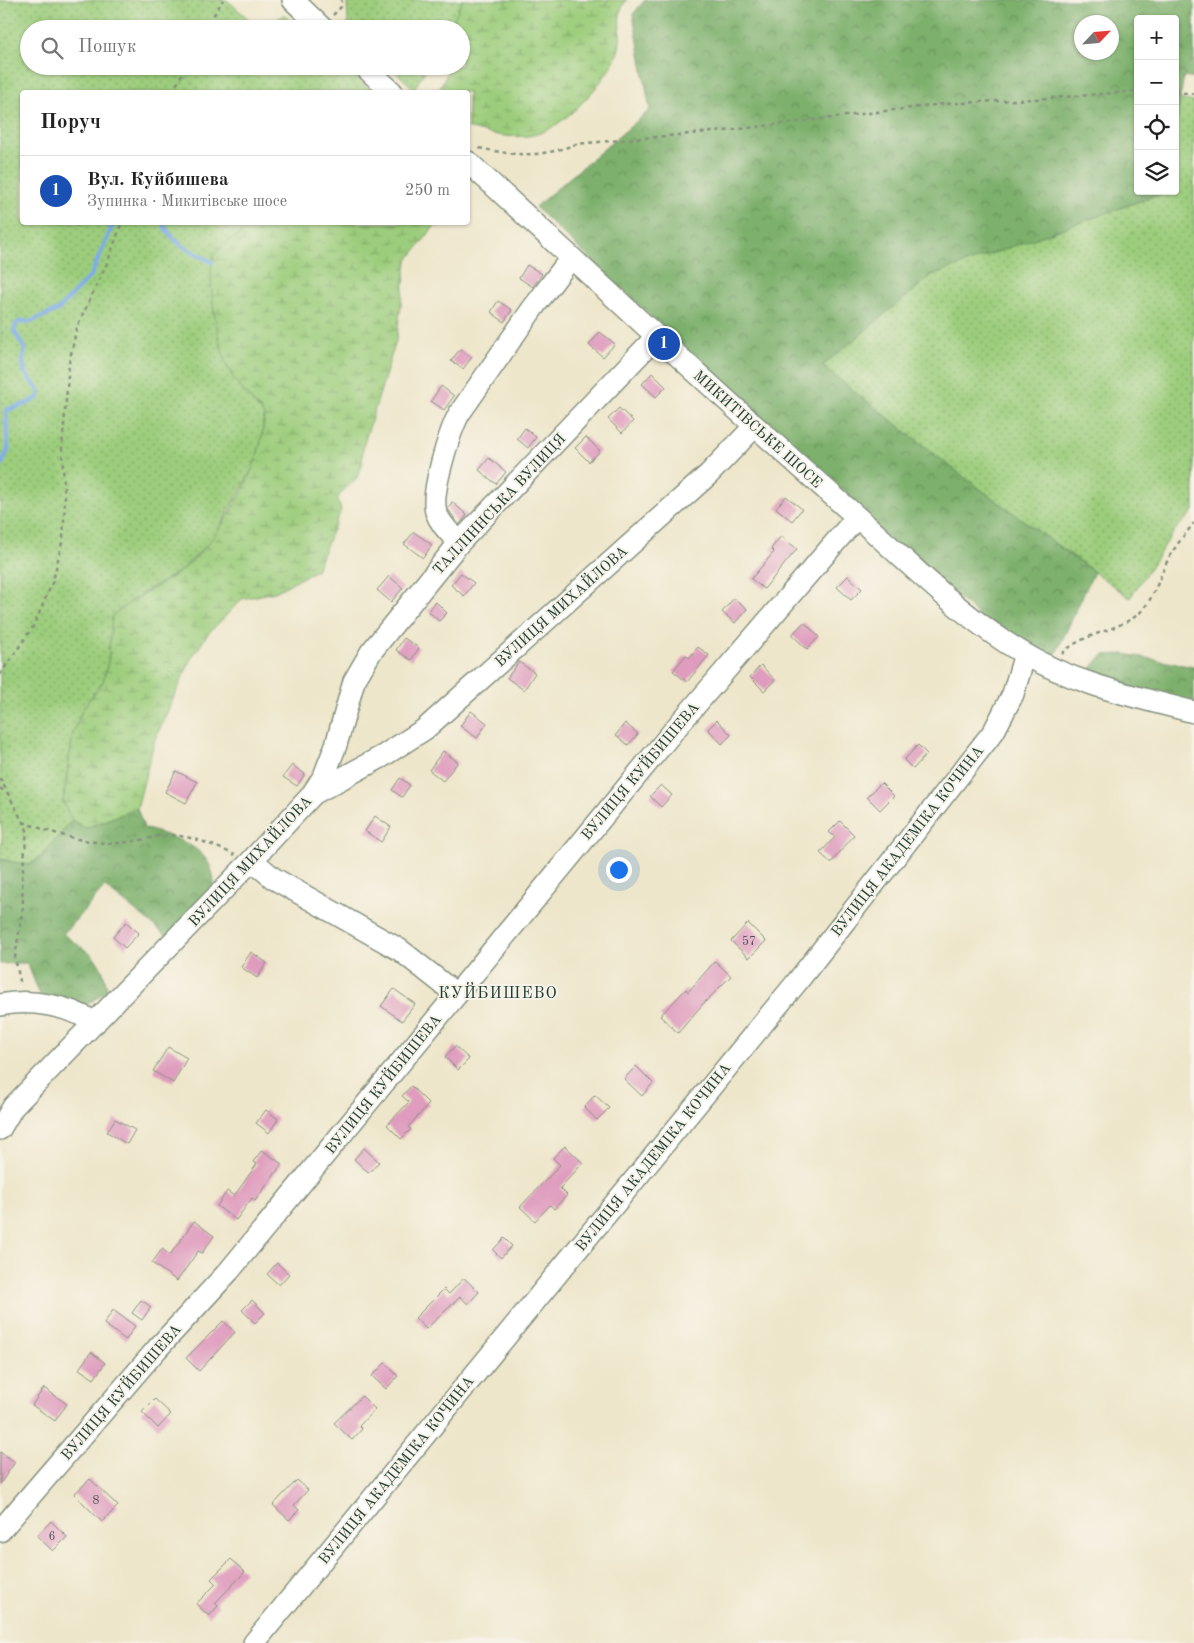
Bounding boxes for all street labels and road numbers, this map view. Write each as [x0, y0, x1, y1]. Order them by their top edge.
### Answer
street label: МИКИТІВСЬКЕ ШОСЕ [690, 369, 824, 492]
street label: ТАЛЛІННСЬКА ВУЛИЦЯ [431, 432, 569, 579]
street label: ВУЛИЦЯ МИХАЙЛОВА [490, 540, 632, 670]
street label: ВУЛИЦЯ КУЙБИШЕВА [576, 697, 703, 844]
street label: ВУЛИЦЯ АКАДЕМІКА КОЧИНА [829, 743, 987, 940]
street label: ВУЛИЦЯ МИХАЙЛОВА [184, 791, 316, 930]
street label: ВУЛИЦЯ КУЙБИШЕВА [320, 1009, 445, 1158]
street label: ВУЛИЦЯ АКАДЕМІКА КОЧИНА [574, 1061, 735, 1255]
street label: ВУЛИЦЯ КУЙБИШЕВА [56, 1319, 185, 1464]
street label: ВУЛИЦЯ АКАДЕМІКА КОЧИНА [317, 1374, 478, 1568]

